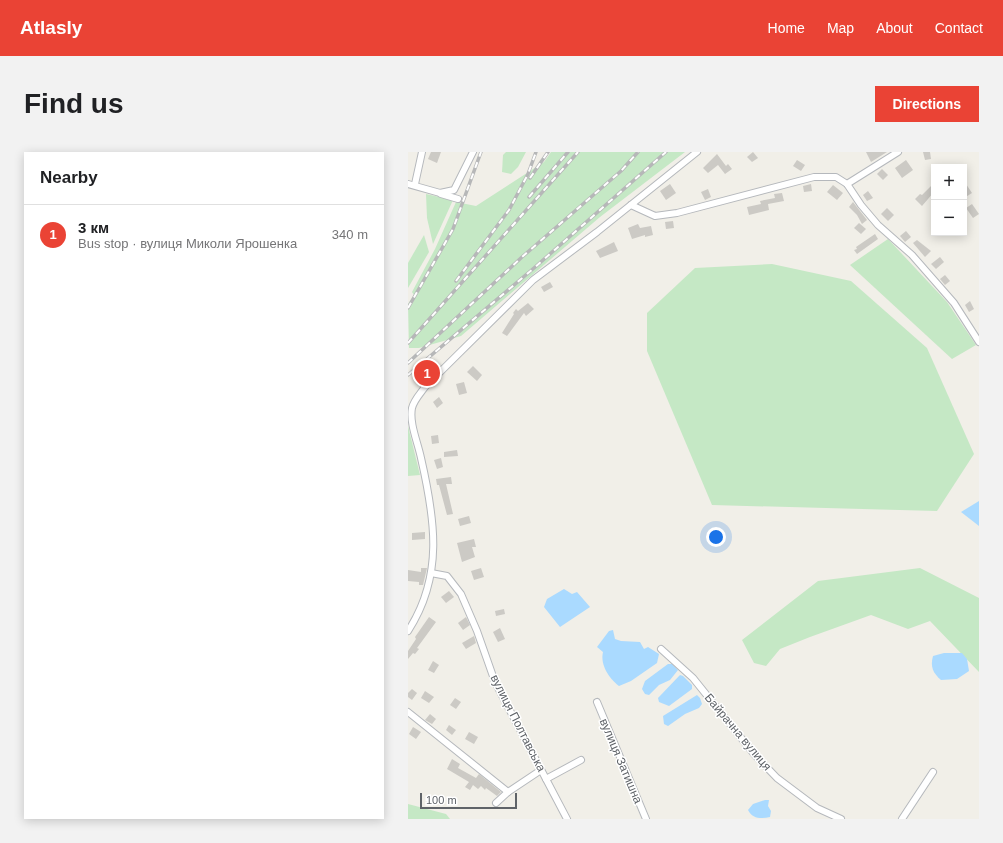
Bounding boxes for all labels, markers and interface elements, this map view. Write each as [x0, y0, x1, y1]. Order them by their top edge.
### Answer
text: Atlasly [20, 17, 82, 38]
text: Home [768, 20, 805, 36]
text: Map [827, 20, 854, 36]
text: About [876, 20, 913, 36]
text: Contact [935, 20, 983, 36]
button: Directions [875, 86, 979, 122]
text: Find us [24, 88, 124, 119]
map controls [931, 164, 967, 236]
button: + [931, 164, 967, 200]
text: Nearby [40, 168, 98, 187]
button: − [931, 200, 967, 236]
text: 3 км [78, 219, 109, 236]
text: 1 [49, 227, 57, 242]
text: 340 m [332, 227, 368, 242]
text: Bus stop · вулиця Миколи Ярошенка [78, 236, 297, 251]
pin: 1 [414, 358, 440, 388]
your location [706, 527, 726, 547]
street label: вулиця Полтавська [487, 672, 549, 774]
street label: Байрачна вулиця [702, 691, 774, 773]
street label: вулиця Затишна [597, 716, 645, 806]
scale bar [420, 791, 517, 810]
text: 100 m [426, 794, 457, 806]

